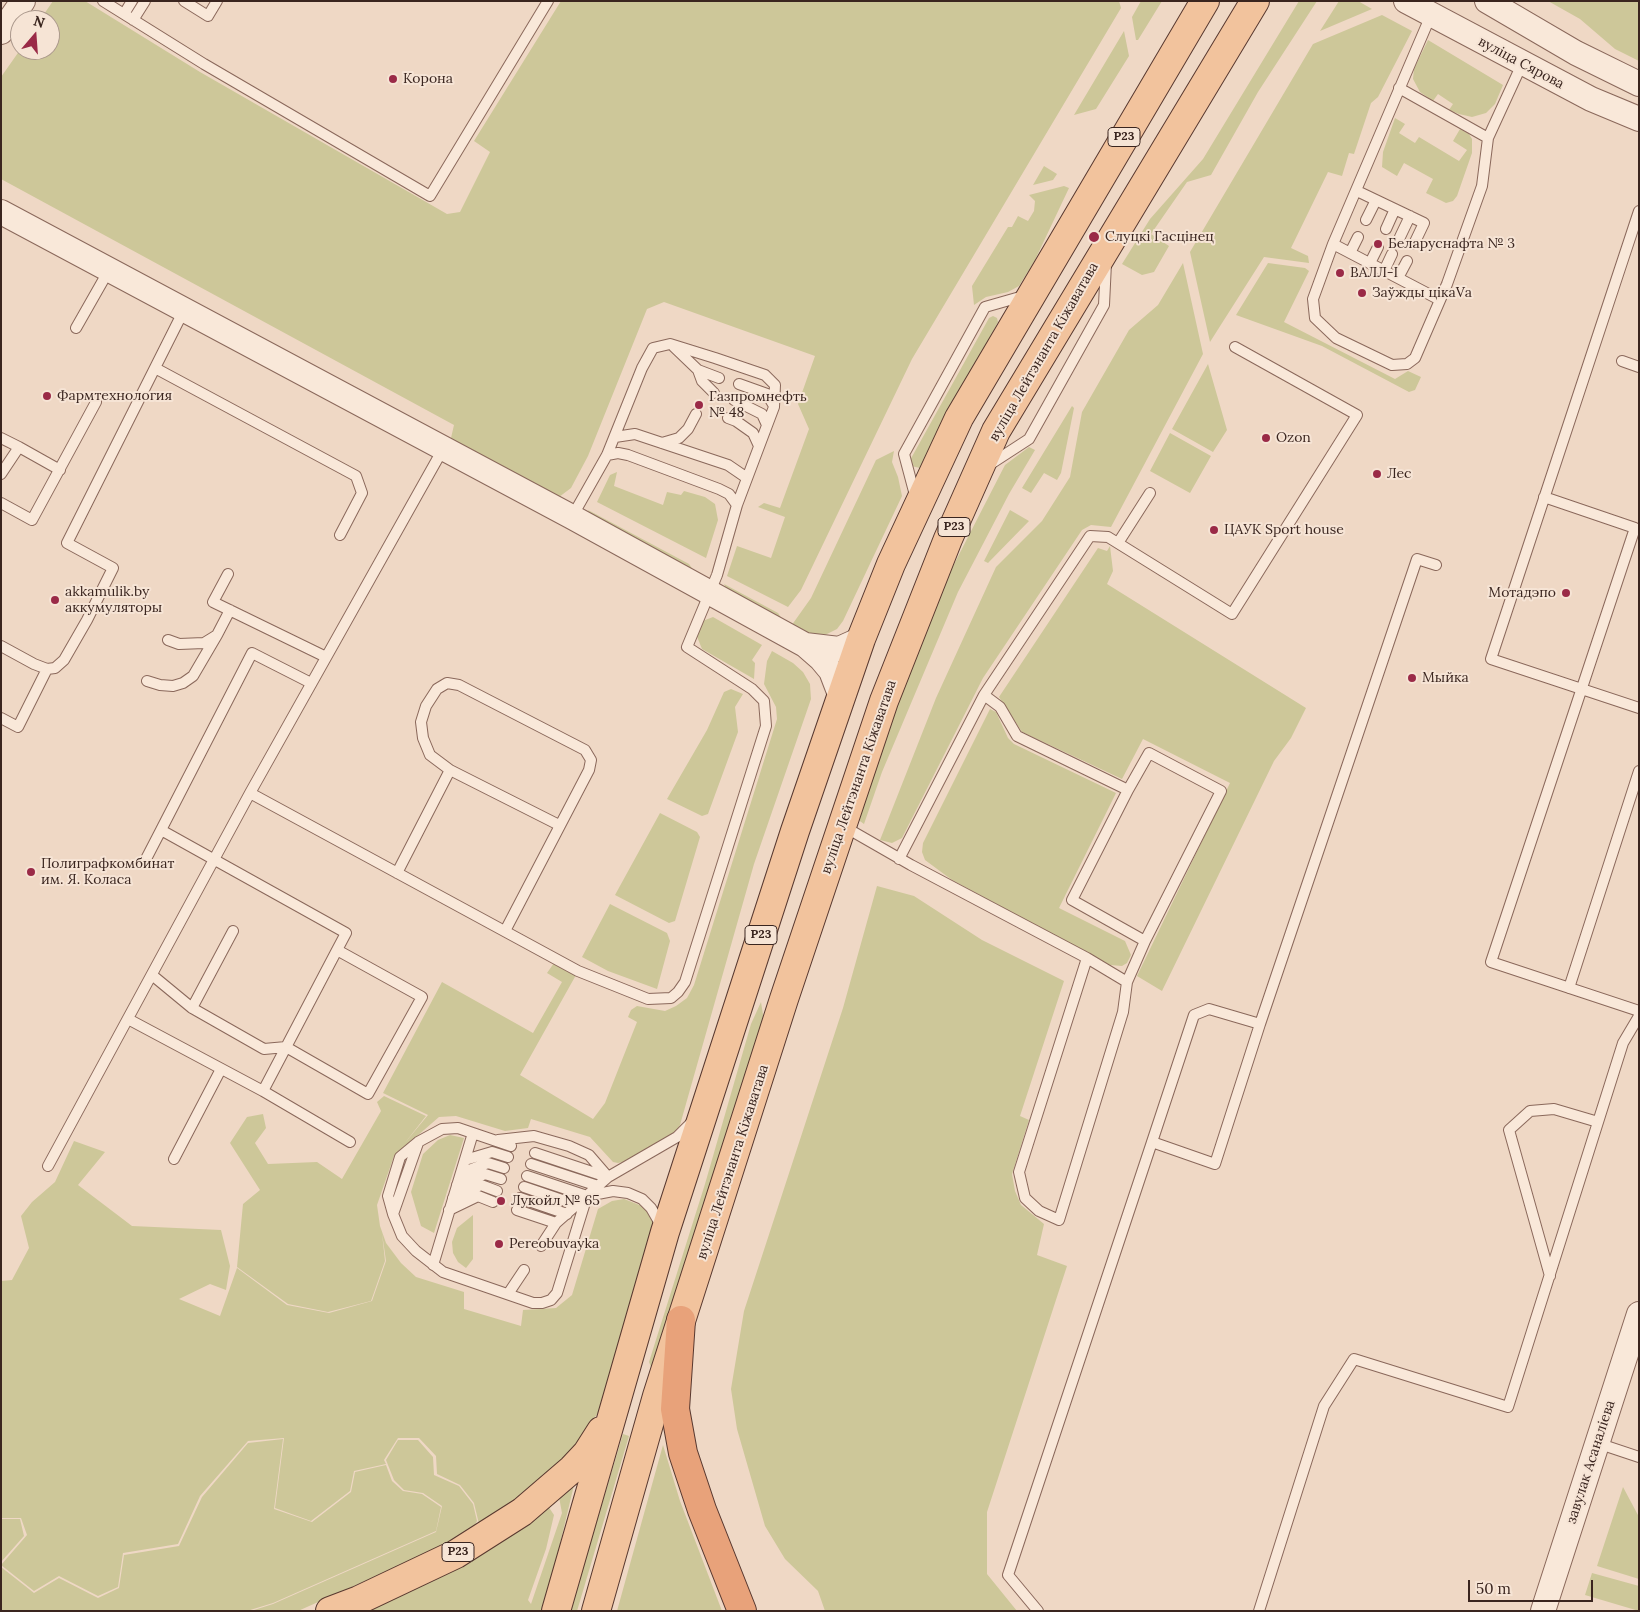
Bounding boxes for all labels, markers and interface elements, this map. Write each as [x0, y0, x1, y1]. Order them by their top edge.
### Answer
north arrow [10, 10, 60, 60]
text: N [31, 11, 47, 32]
street label: вуліца Сярова [1475, 33, 1567, 93]
place label: Корона [403, 71, 453, 87]
marker: Корона [387, 73, 399, 85]
road number: Р23 [1108, 128, 1140, 146]
place label: Слуцкі Гасцінец [1105, 229, 1214, 245]
marker: Слуцкі Гасцінец [1087, 230, 1101, 244]
place label: Беларуснафта № 3 [1388, 236, 1515, 252]
marker: Беларуснафта № 3 [1372, 238, 1384, 250]
street label: вуліца Лейтэнанта Кіжаватава [986, 260, 1102, 444]
place label: ВАЛЛ-І [1350, 265, 1398, 281]
marker: ВАЛЛ-І [1334, 267, 1346, 279]
place label: Заўжды цікаVа [1372, 285, 1472, 301]
marker: Заўжды цікаVа [1356, 287, 1368, 299]
place label: Фармтехнология [57, 388, 172, 404]
place label: Газпромнефть № 48 [709, 389, 807, 422]
marker: Фармтехнология [41, 390, 53, 402]
marker: Газпромнефть № 48 [693, 399, 705, 411]
place label: Ozon [1276, 430, 1311, 446]
marker: Ozon [1260, 432, 1272, 444]
place label: Лес [1387, 466, 1411, 482]
marker: Лес [1371, 468, 1383, 480]
road number: Р23 [938, 518, 970, 536]
place label: ЦАУК Sport house [1224, 522, 1344, 538]
marker: ЦАУК Sport house [1208, 524, 1220, 536]
place label: akkamulik.by аккумуляторы [65, 584, 162, 616]
place label: Мотадэпо [1488, 585, 1556, 601]
marker: Мотадэпо [1560, 587, 1572, 599]
marker: akkamulik.by аккумуляторы [49, 594, 61, 606]
place label: Мыйка [1422, 670, 1469, 686]
marker: Мыйка [1406, 672, 1418, 684]
street label: вуліца Лейтэнанта Кіжаватава [818, 678, 900, 876]
place label: Полиграфкомбинат им. Я. Коласа [41, 856, 174, 889]
marker: Полиграфкомбинат им. Я. Коласа [25, 866, 37, 878]
road number: Р23 [745, 926, 777, 944]
street label: вуліца Лейтэнанта Кіжаватава [694, 1062, 772, 1262]
place label: Лукойл № 65 [511, 1193, 600, 1209]
marker: Лукойл № 65 [495, 1195, 507, 1207]
place label: Pereobuvayka [509, 1236, 599, 1252]
marker: Pereobuvayka [493, 1238, 505, 1250]
street label: завулак Асаналіева [1563, 1398, 1619, 1526]
road number: Р23 [442, 1542, 474, 1561]
scale bar [1470, 1570, 1595, 1602]
text: 50 m [1476, 1579, 1511, 1598]

